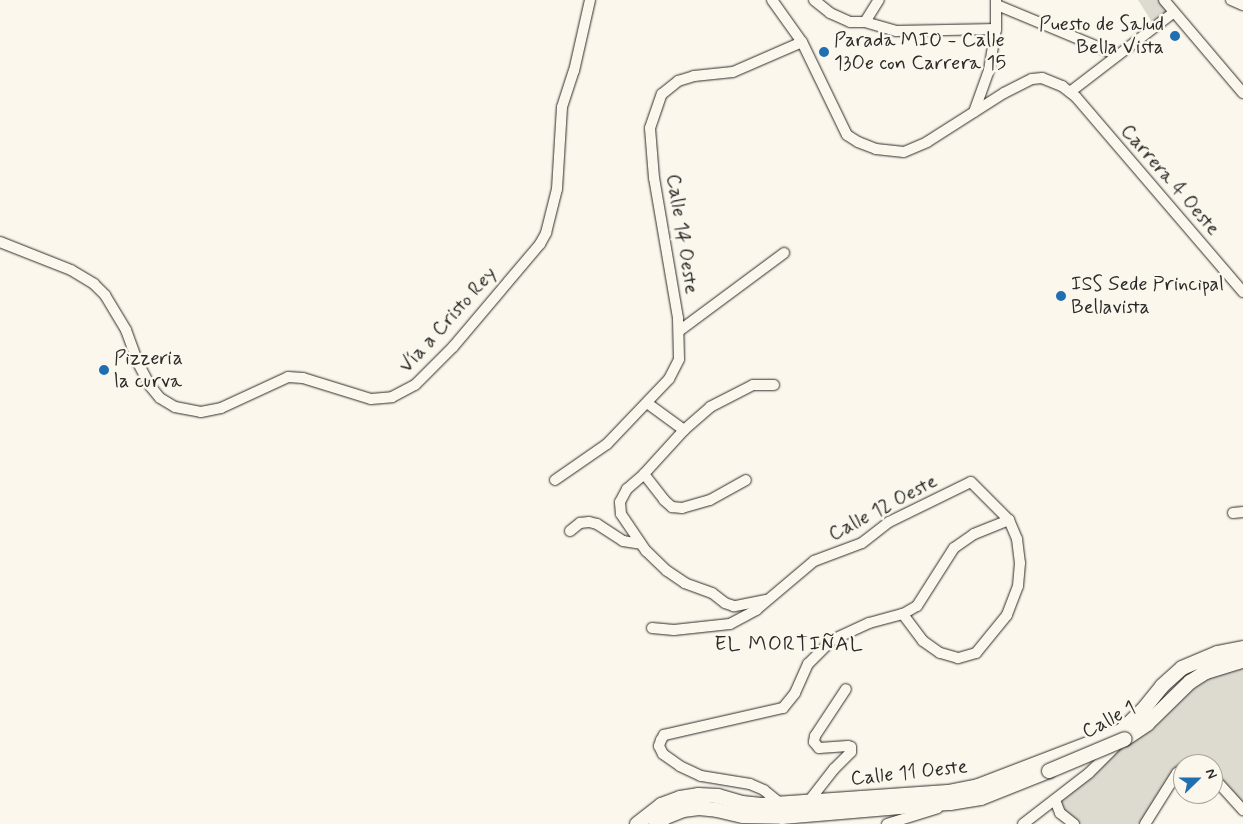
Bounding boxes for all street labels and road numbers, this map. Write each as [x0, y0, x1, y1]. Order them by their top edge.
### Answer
street label: Carrera 4 Oeste [1115, 119, 1225, 241]
street label: Calle 14 Oeste [661, 172, 703, 296]
street label: Vía a Cristo Rey [394, 262, 502, 378]
street label: Calle 12 Oeste [825, 469, 941, 547]
street label: Calle 1 [1078, 696, 1140, 744]
street label: Calle 11 Oeste [849, 755, 969, 791]

